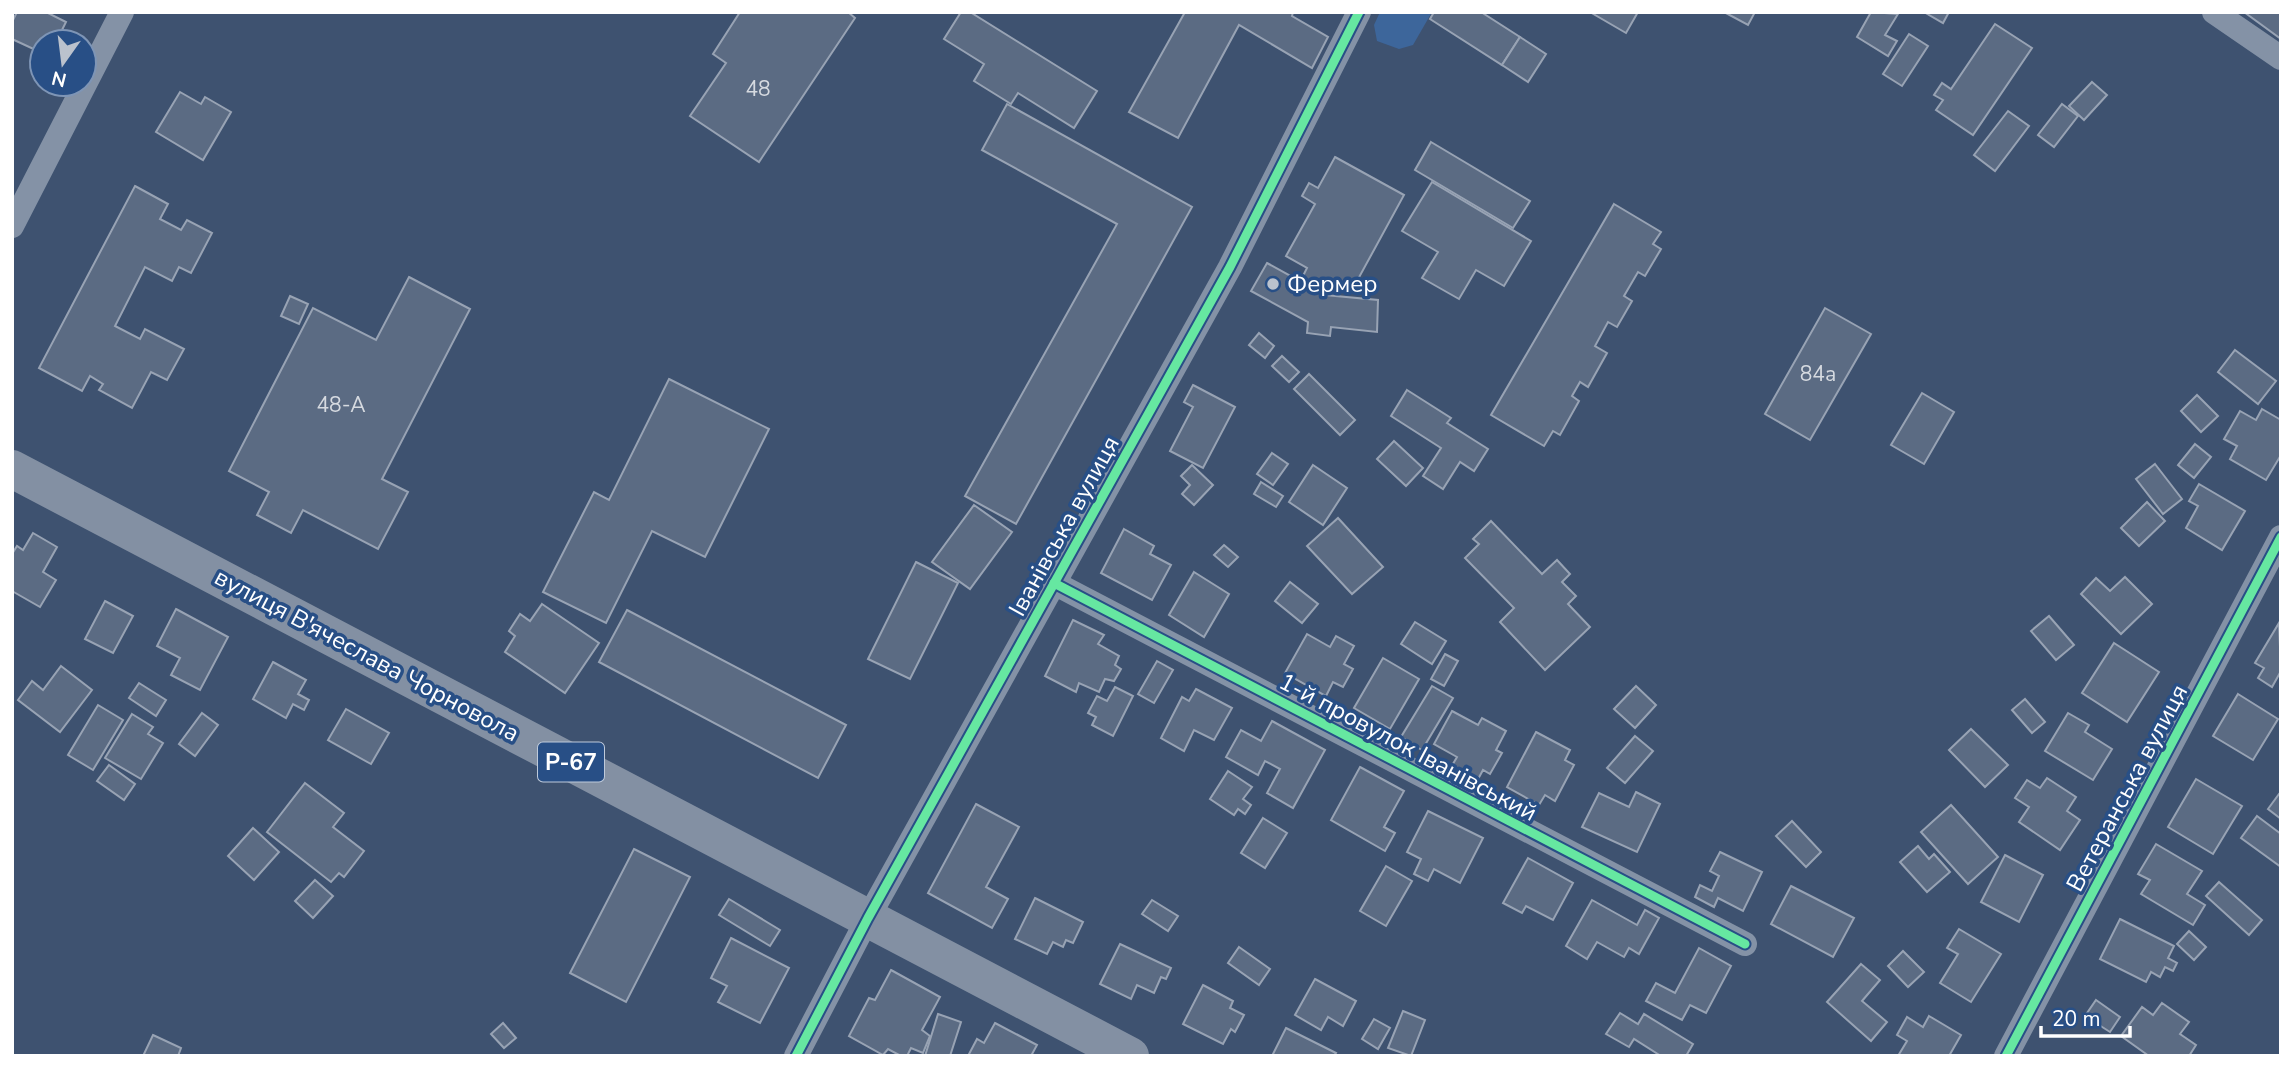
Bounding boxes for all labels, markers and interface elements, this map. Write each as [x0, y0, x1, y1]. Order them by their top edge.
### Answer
north arrow [28, 28, 98, 98]
text: N [49, 64, 69, 93]
house number: 48 [745, 75, 771, 103]
place label: Фермер [1287, 268, 1378, 300]
marker: Фермер [1265, 276, 1281, 292]
house number: 84а [1800, 360, 1836, 388]
house number: 48-А [316, 391, 366, 419]
street label: Іванівська вулиця [1001, 430, 1127, 622]
street label: вулиця В'ячеслава Чорновола [209, 561, 525, 749]
street label: 1-й провулок Іванівський [1273, 665, 1543, 829]
street label: Ветеранська вулиця [2059, 679, 2195, 897]
road number: Р-67 [538, 742, 604, 782]
scale bar [2041, 995, 2130, 1038]
text: 20 m [2052, 1005, 2101, 1033]

